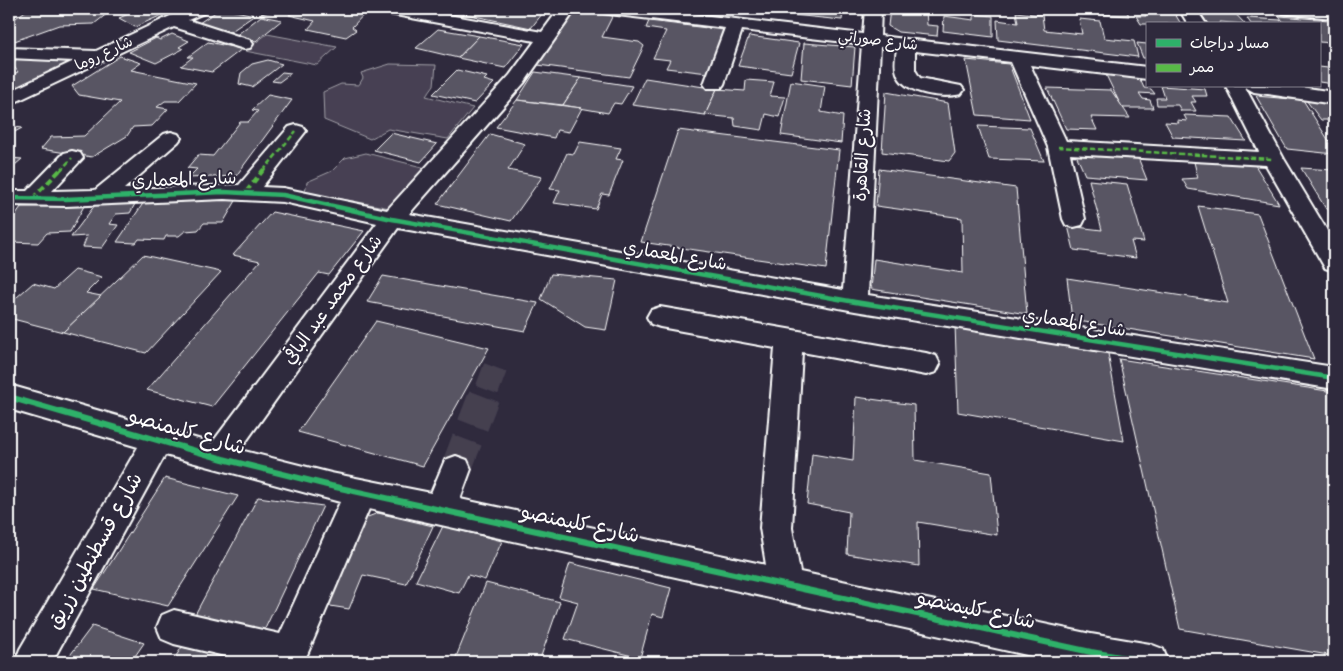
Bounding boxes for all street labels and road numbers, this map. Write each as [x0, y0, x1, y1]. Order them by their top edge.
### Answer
street label: شارع صوراتي [837, 26, 919, 58]
street label: شارع روما [72, 32, 136, 76]
street label: شارع القاهرة [849, 108, 877, 202]
street label: شارع المعماري [131, 166, 237, 194]
street label: شارع محمد عبد الباقي [277, 230, 388, 370]
street label: شارع المعماري [621, 235, 729, 277]
street label: شارع المعماري [1020, 303, 1128, 343]
street label: شارع كليمنصو [124, 402, 249, 462]
street label: شارع قسطنطين زريق [40, 468, 150, 634]
street label: شارع كليمنصو [517, 498, 642, 550]
street label: شارع كليمنصو [913, 584, 1038, 636]

